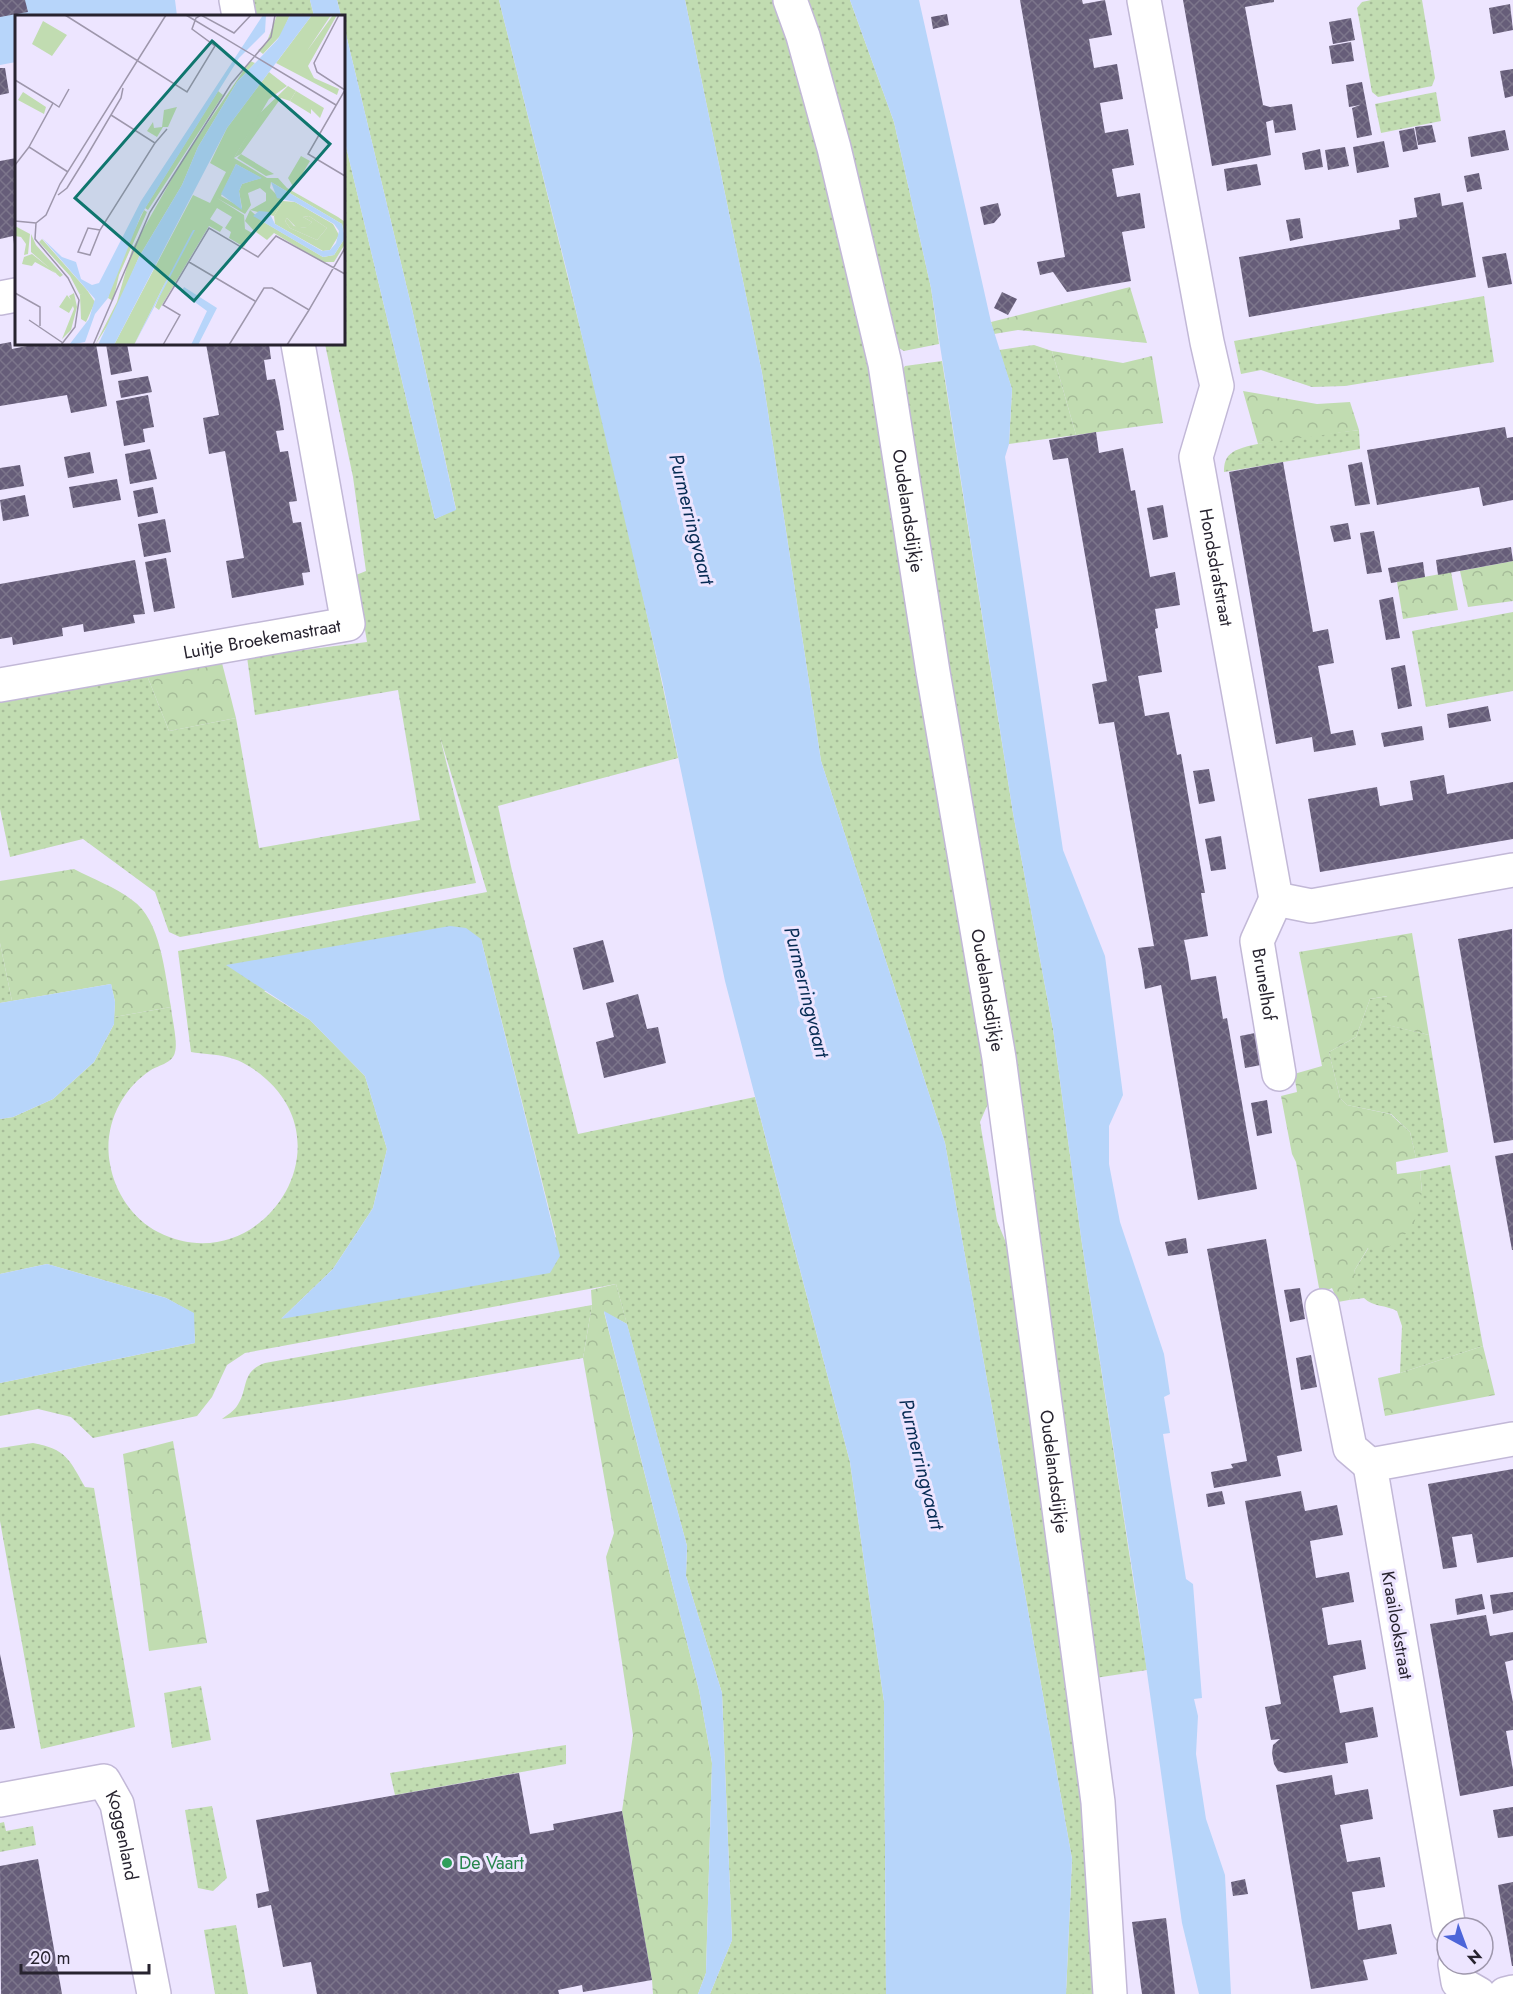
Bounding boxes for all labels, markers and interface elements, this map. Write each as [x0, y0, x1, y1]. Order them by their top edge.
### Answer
inset map [15, 15, 345, 345]
street label: Oudelandsdijkje [885, 447, 930, 574]
water label: Purmerringvaart [661, 451, 722, 589]
street label: Hondsdrafstraat [1193, 506, 1240, 629]
street label: Luitje Broekemastraat [181, 612, 344, 666]
water label: Purmerringvaart [776, 924, 837, 1062]
street label: Oudelandsdijkje [964, 927, 1011, 1054]
street label: Brunelhof [1245, 946, 1283, 1023]
water label: Purmerringvaart [891, 1396, 952, 1534]
street label: Oudelandsdijkje [1033, 1408, 1075, 1535]
street label: Kraailookstraat [1375, 1569, 1419, 1682]
street label: Koggenland [99, 1786, 145, 1883]
place label: De Vaart [459, 1850, 524, 1876]
marker: De Vaart [440, 1856, 454, 1870]
north arrow [1435, 1916, 1495, 1976]
scale bar [21, 1937, 148, 1975]
text: N [1462, 1944, 1487, 1970]
text: 20 m [30, 1945, 70, 1971]

